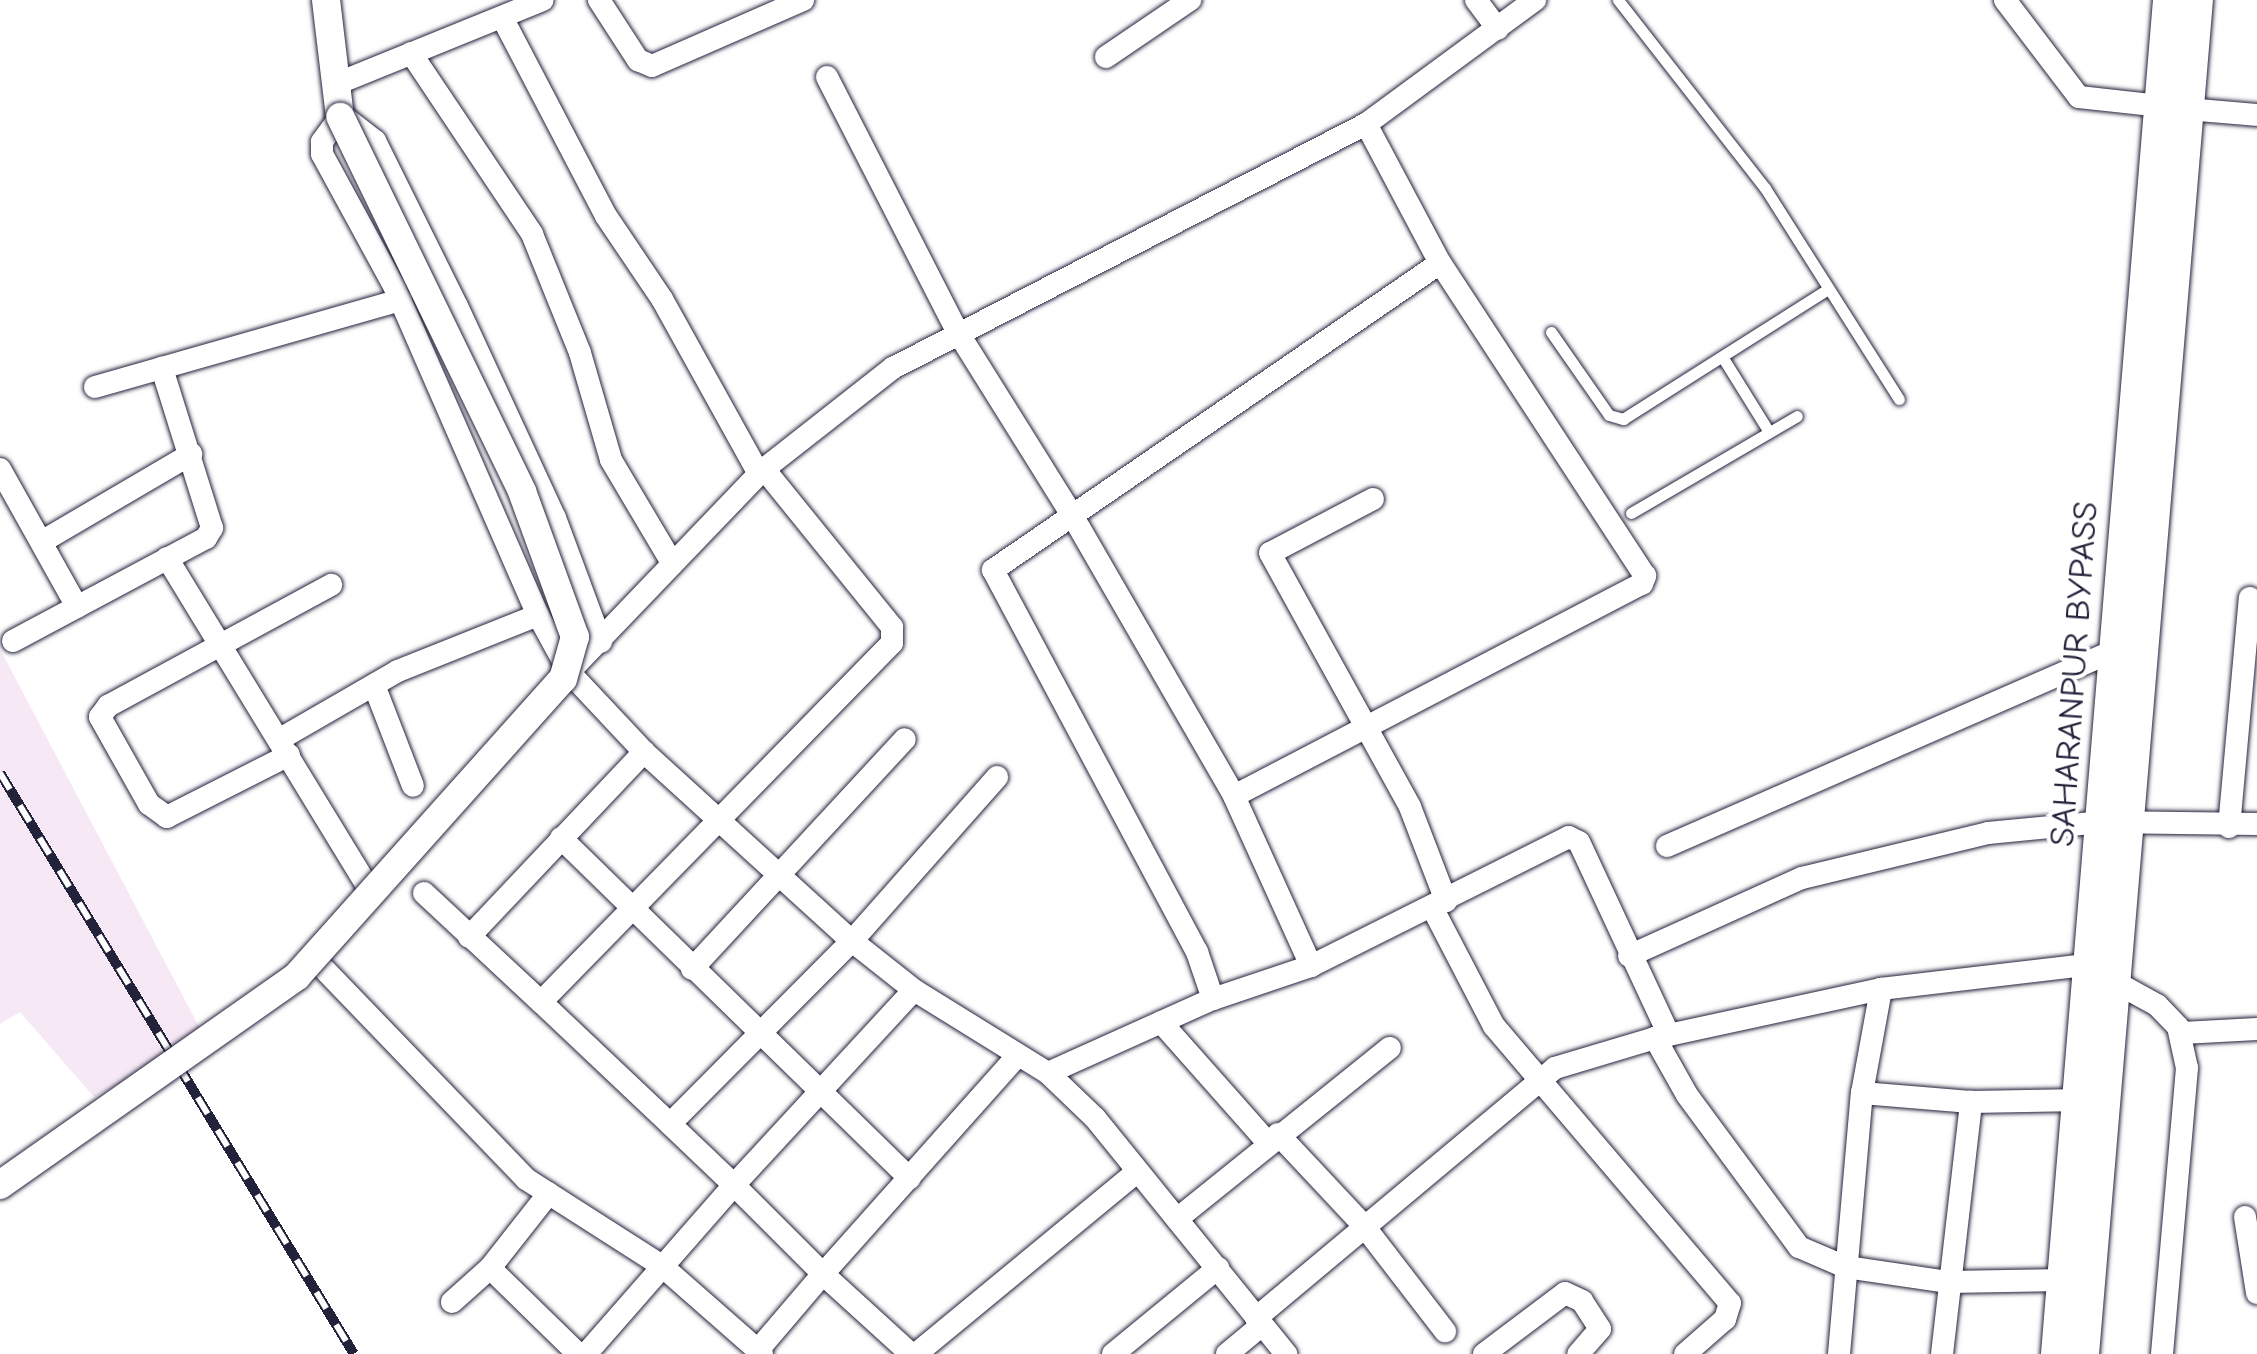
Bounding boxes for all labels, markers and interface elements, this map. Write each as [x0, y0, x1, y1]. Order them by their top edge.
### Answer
street label: SAHARANPUR BYPASS [2041, 500, 2107, 848]

